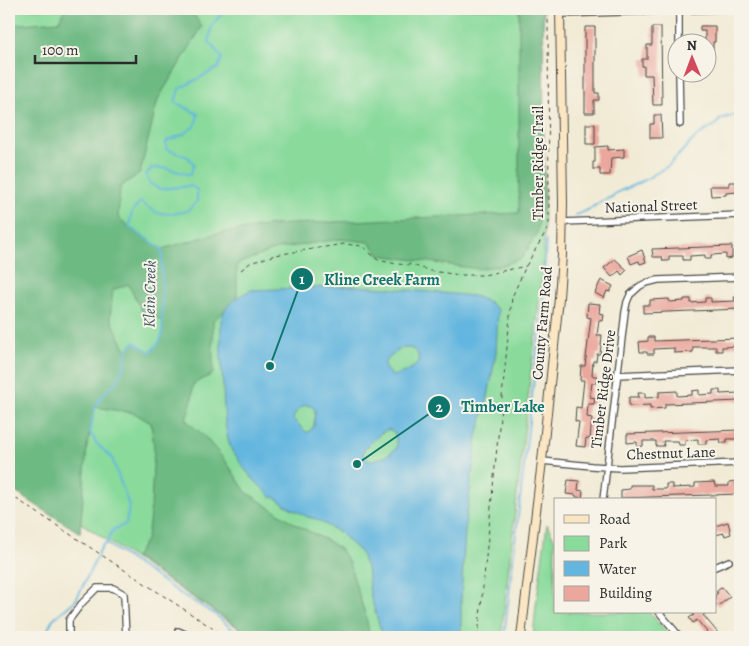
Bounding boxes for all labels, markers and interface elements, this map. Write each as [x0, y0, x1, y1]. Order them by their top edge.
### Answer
scale bar [35, 32, 136, 64]
north arrow [666, 32, 716, 82]
text: N [687, 36, 697, 55]
text: 100 m [42, 40, 79, 60]
street label: Timber Ridge Trail [528, 106, 548, 220]
street label: National Street [604, 194, 698, 218]
water label: Klein Creek [138, 260, 162, 328]
callout: Kline Creek Farm [289, 264, 450, 295]
street label: County Farm Road [527, 264, 557, 381]
text: 1 [299, 269, 305, 289]
text: Kline Creek Farm [324, 269, 441, 291]
street label: Timber Ridge Drive [586, 328, 620, 450]
callout: Timber Lake [427, 391, 555, 422]
text: Timber Lake [461, 396, 545, 418]
text: 2 [435, 397, 443, 417]
street label: Chestnut Lane [626, 441, 716, 465]
legend [554, 498, 716, 614]
text: Road [599, 509, 631, 529]
text: Park [599, 533, 628, 553]
text: Water [598, 559, 636, 579]
text: Building [599, 583, 652, 603]

